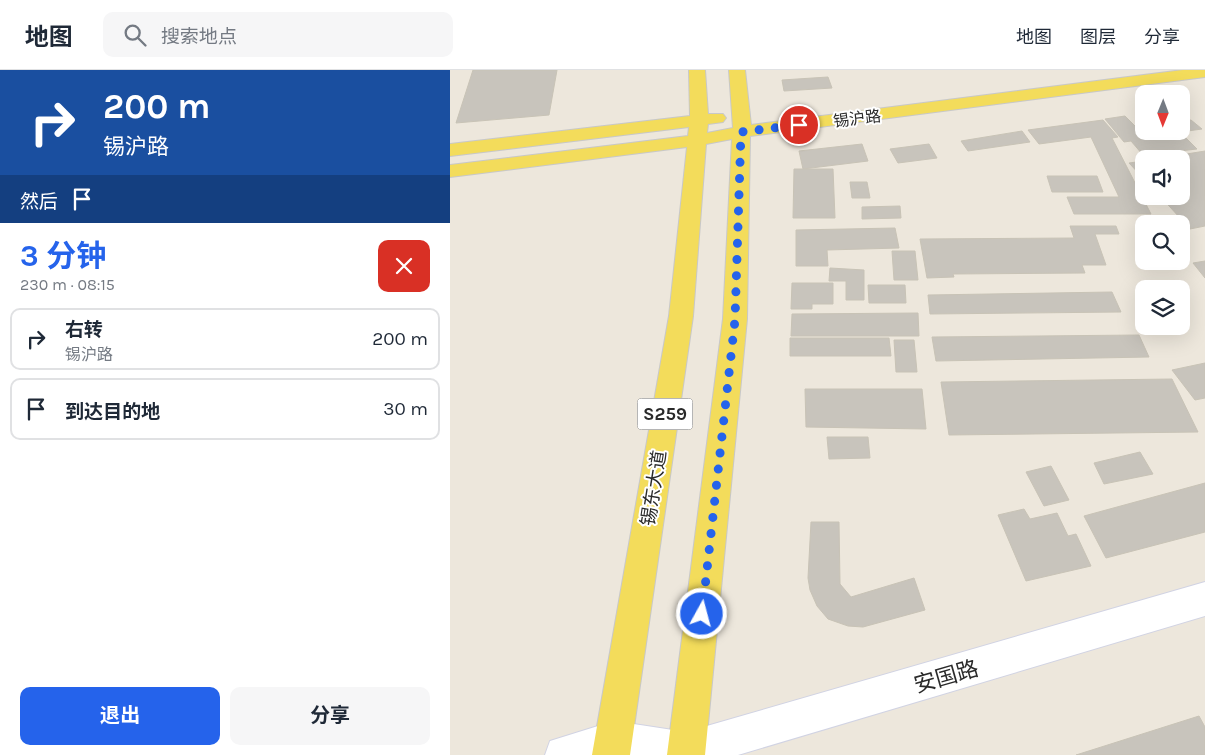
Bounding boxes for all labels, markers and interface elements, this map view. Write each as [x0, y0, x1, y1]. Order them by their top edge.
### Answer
search box [103, 12, 453, 57]
icon: search [121, 21, 149, 49]
text: 地图 [25, 23, 73, 51]
text: 搜索地点 [161, 26, 237, 48]
text: 地图 [1016, 26, 1052, 48]
text: 图层 [1080, 26, 1116, 48]
text: 分享 [1144, 26, 1180, 48]
north arrow [1135, 85, 1190, 140]
map controls [1135, 85, 1190, 335]
text: 200 m [103, 86, 211, 127]
icon: right [20, 90, 85, 155]
pin [778, 104, 820, 146]
street label: 锡沪路 [832, 106, 882, 131]
icon: arrive [785, 111, 813, 139]
text: 锡沪路 [103, 134, 169, 160]
button: sound [1135, 150, 1190, 205]
icon: arrive [68, 185, 96, 213]
text: 然后 [20, 191, 58, 213]
button: search [1135, 215, 1190, 270]
text: 3 分钟 [20, 238, 106, 274]
button: close [378, 240, 430, 292]
text: 230 m · 08:15 [20, 275, 115, 294]
button: layers [1135, 280, 1190, 335]
text: 右转 [65, 319, 103, 341]
icon: right [22, 325, 50, 353]
text: 200 m [372, 328, 428, 350]
text: 锡沪路 [65, 345, 113, 364]
icon: arrive [22, 395, 50, 423]
text: 30 m [383, 398, 428, 420]
road number: S259 [638, 398, 692, 429]
text: 到达目的地 [65, 401, 160, 423]
street label: 锡东大道 [637, 449, 671, 527]
position arrow [675, 587, 727, 639]
street label: 安国路 [911, 655, 982, 699]
button: 退出 [20, 687, 220, 745]
button: 分享 [230, 687, 430, 745]

